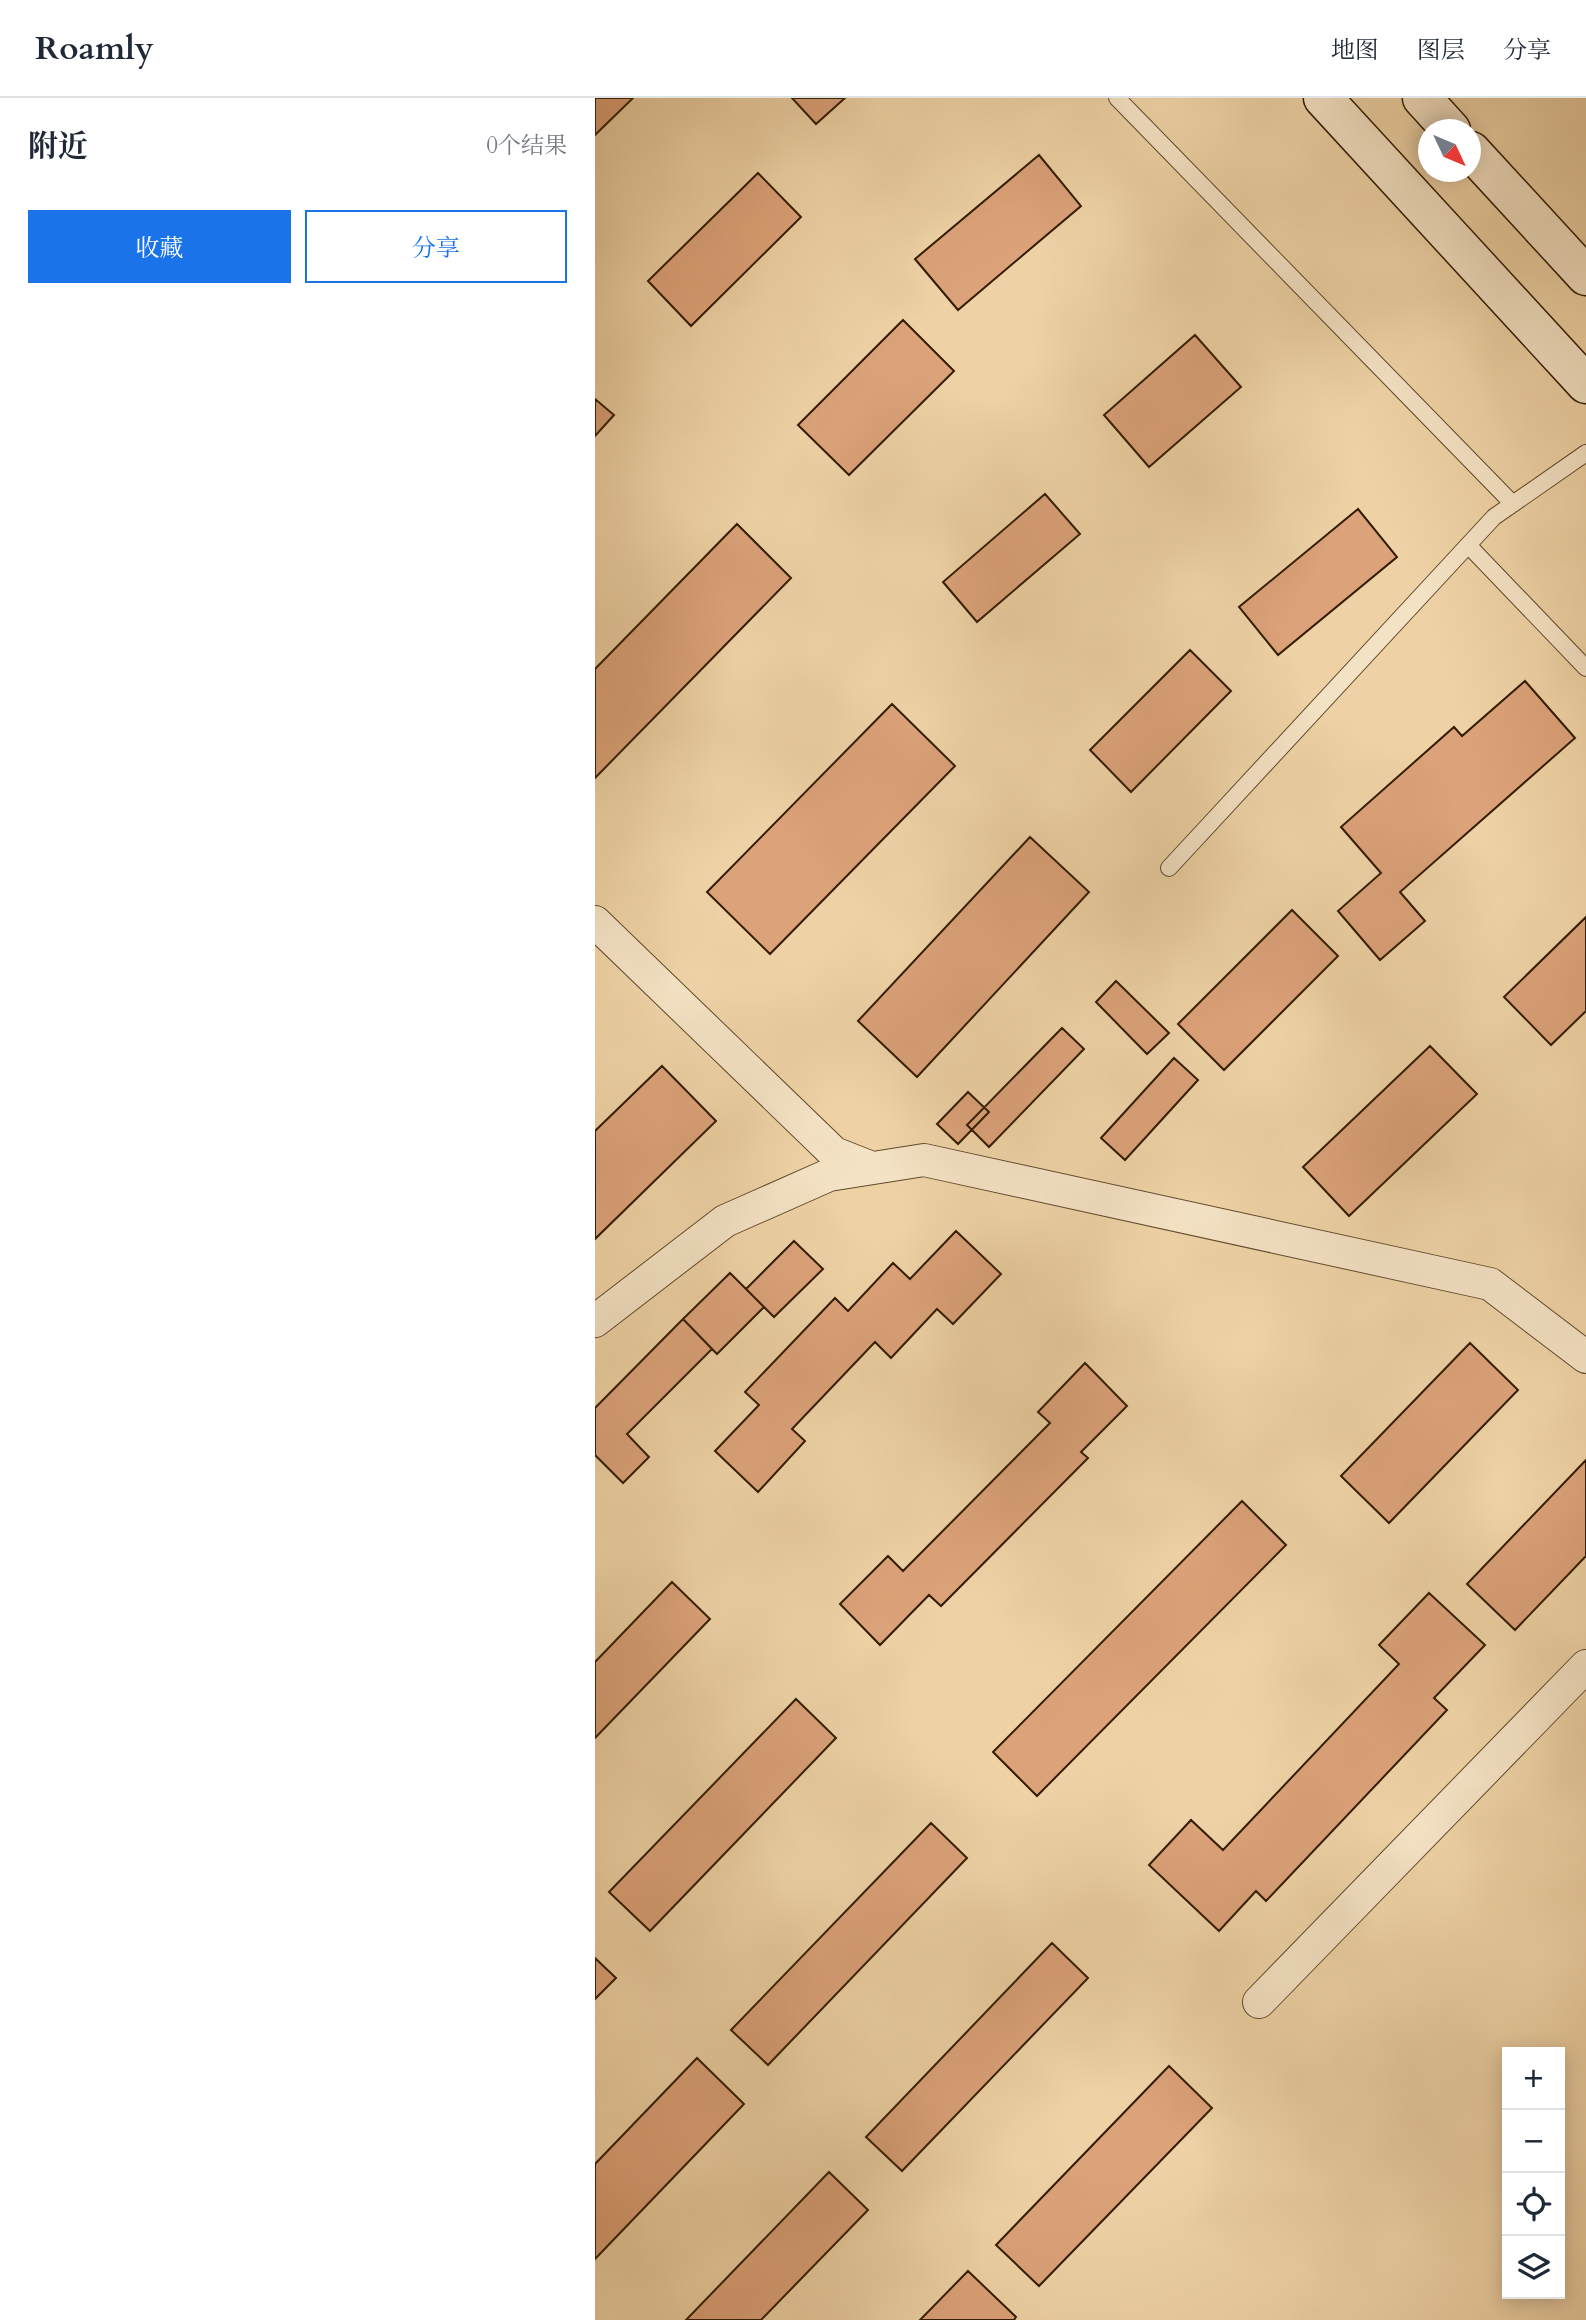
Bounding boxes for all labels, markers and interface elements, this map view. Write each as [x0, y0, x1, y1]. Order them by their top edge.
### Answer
text: Roamly [35, 26, 154, 71]
text: 地图 [1331, 34, 1379, 67]
text: 图层 [1417, 34, 1465, 67]
text: 分享 [1503, 34, 1551, 67]
north arrow [1418, 119, 1481, 182]
text: 附近 [28, 126, 88, 167]
text: 0个结果 [486, 130, 567, 161]
button: 收藏 [28, 210, 291, 283]
button: 分享 [305, 210, 567, 283]
map controls [1502, 2047, 1565, 2299]
button: + [1502, 2047, 1565, 2110]
button: − [1502, 2110, 1565, 2173]
button: locate [1502, 2173, 1565, 2236]
button: layers [1502, 2236, 1565, 2299]

